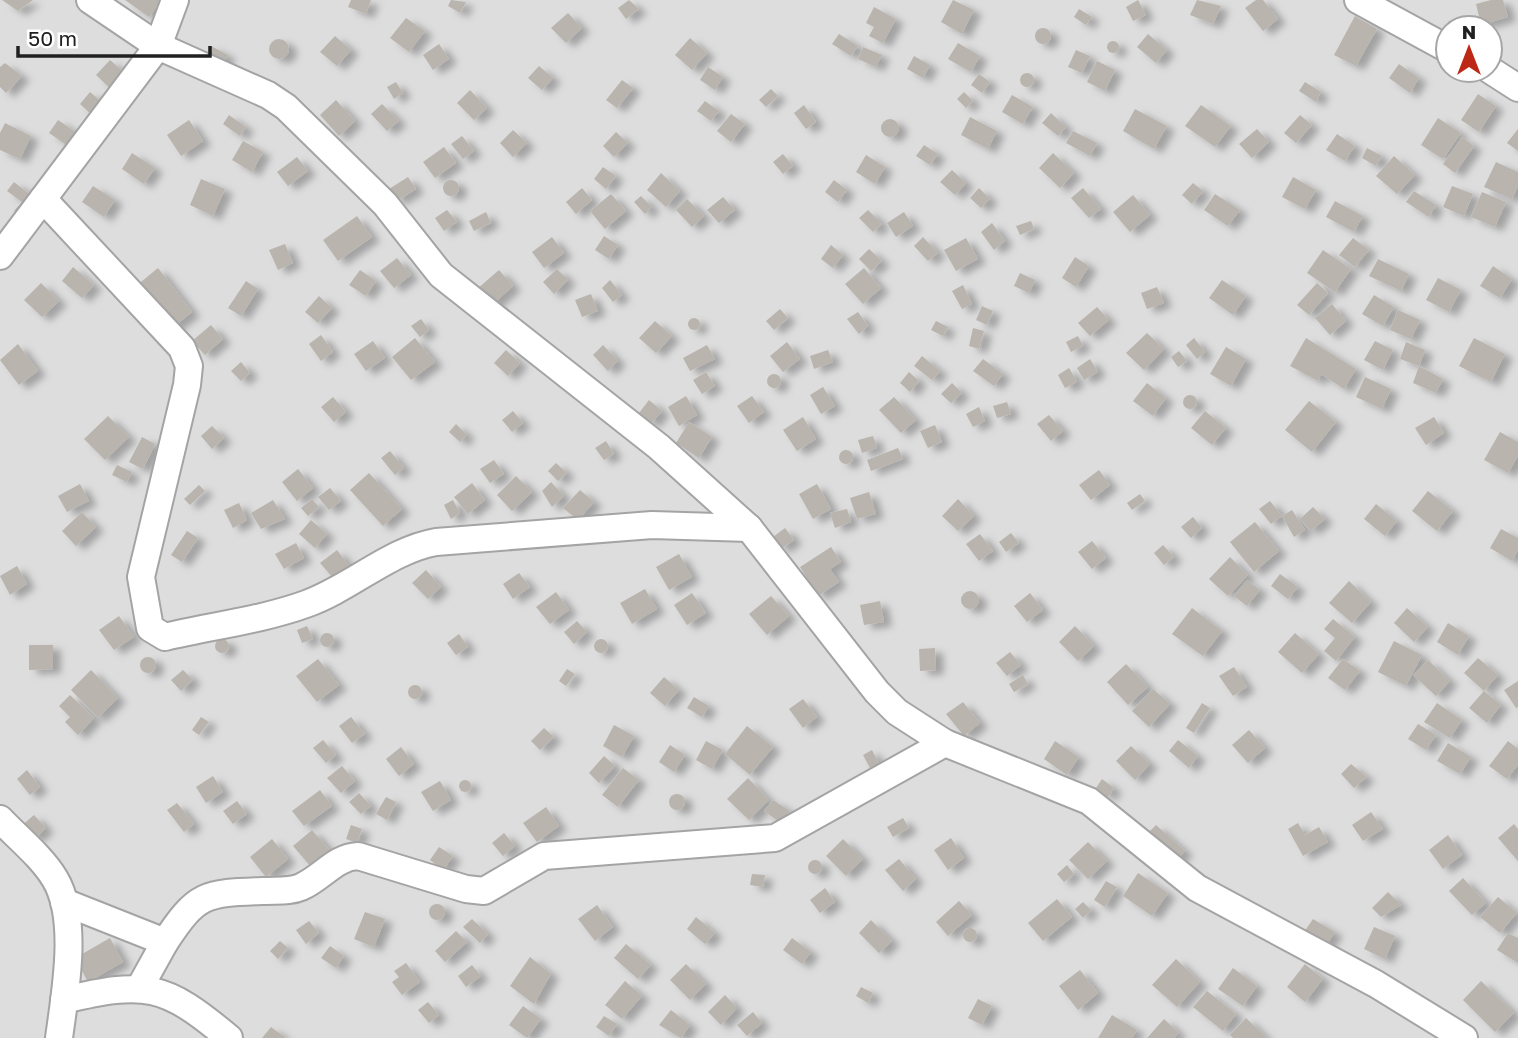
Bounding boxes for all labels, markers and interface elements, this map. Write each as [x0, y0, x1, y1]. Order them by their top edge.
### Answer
scale bar [18, 14, 210, 58]
north arrow [1434, 14, 1504, 84]
text: N [1462, 20, 1476, 43]
text: 50 m [28, 25, 77, 51]

